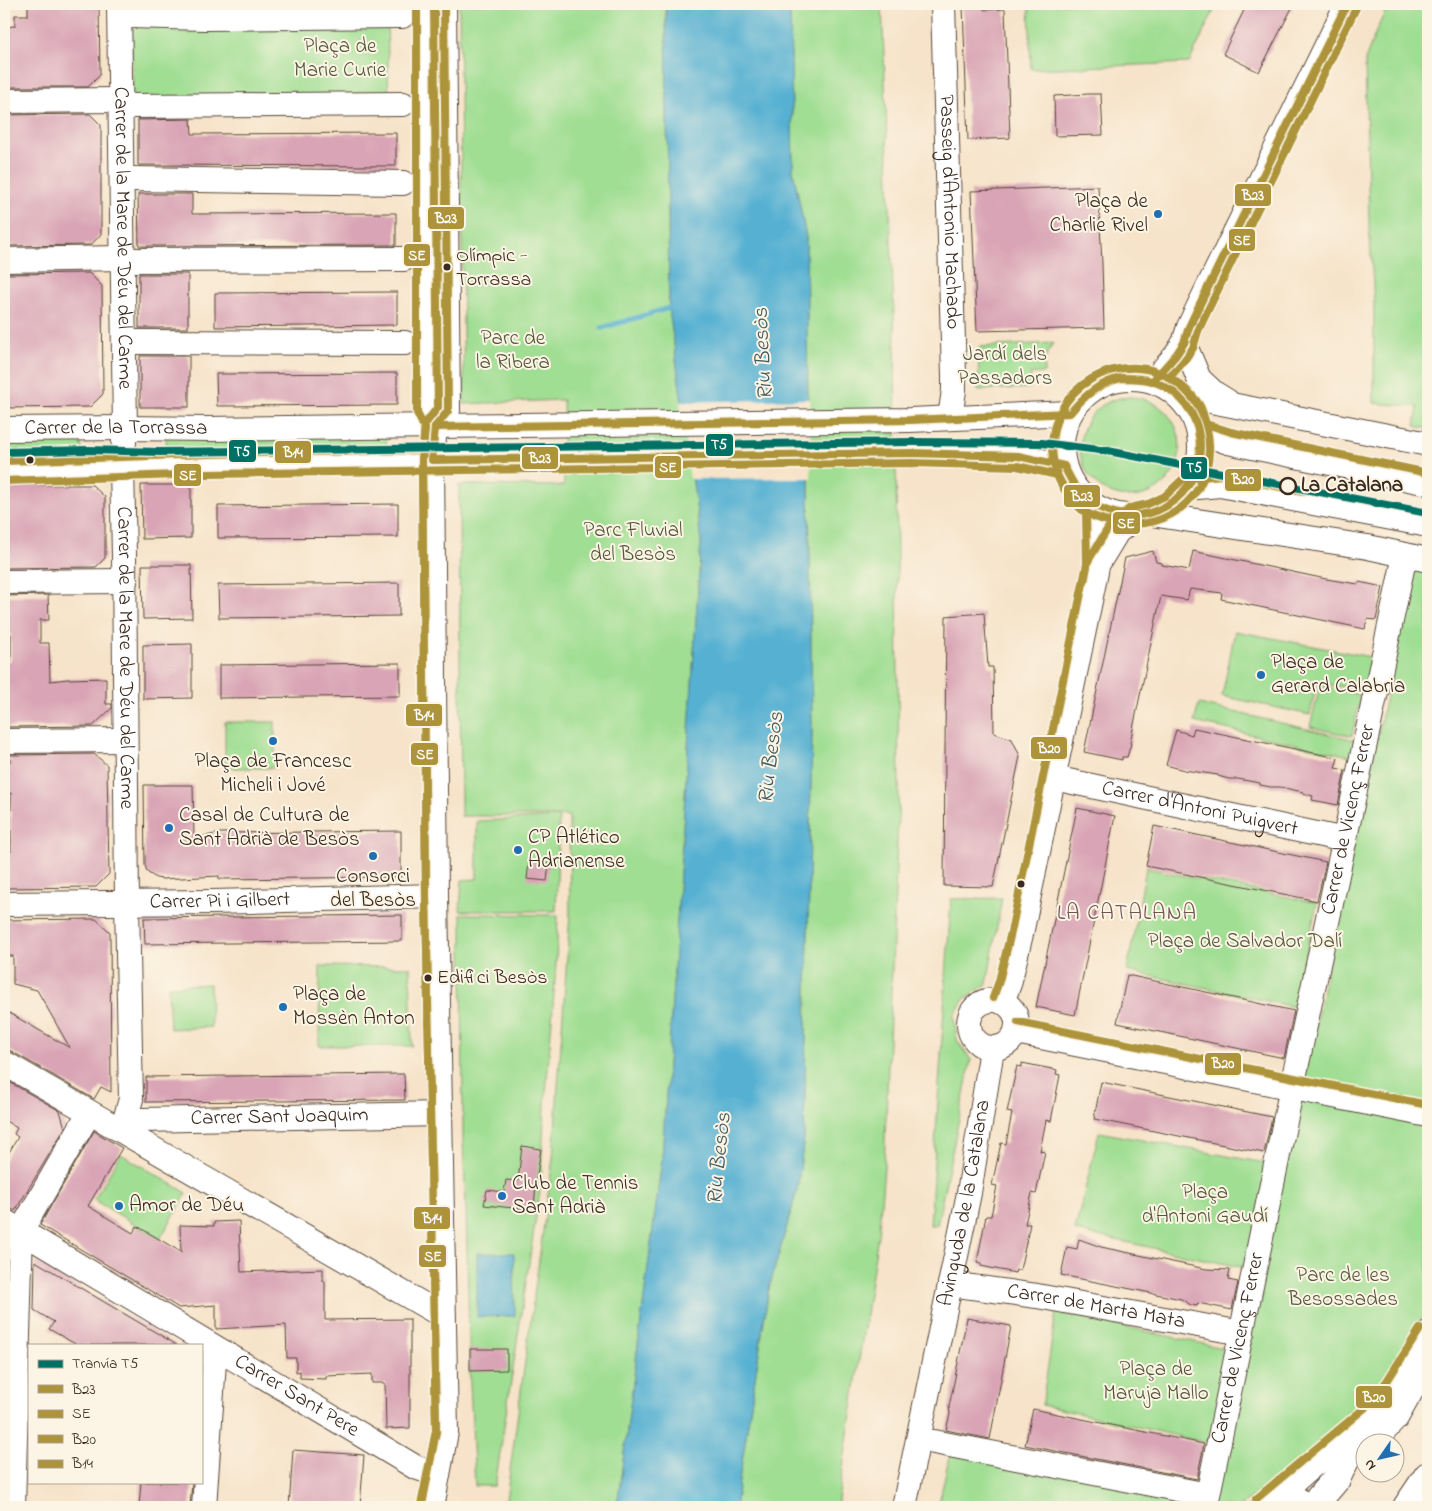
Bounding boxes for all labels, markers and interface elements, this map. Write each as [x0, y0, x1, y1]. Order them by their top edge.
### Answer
park label: Plaça de Marie Curie [294, 32, 387, 86]
street label: Carrer de la Mare de Déu del Carme [105, 86, 139, 390]
street label: Passeig d'Antonio Machado [930, 94, 968, 330]
line badge: B23 [1234, 183, 1272, 207]
text: B23 [1241, 186, 1264, 207]
place label: Plaça de Charlie Rivel [1050, 187, 1149, 241]
line badge: B23 [427, 206, 465, 230]
marker: Plaça de Charlie Rivel [1152, 208, 1164, 220]
text: B23 [434, 209, 457, 230]
line badge: SE [1228, 228, 1256, 252]
text: SE [1233, 231, 1251, 252]
place label: Olímpic - Torrassa [456, 242, 531, 295]
line badge: SE [403, 243, 431, 267]
text: SE [408, 246, 426, 267]
marker: Olímpic - Torrassa [442, 262, 452, 272]
water label: Riu Besòs [746, 306, 782, 401]
park label: Parc de la Ribera [476, 324, 550, 378]
park label: Jardí dels Passadors [958, 340, 1052, 394]
street label: Carrer de la Torrassa [24, 413, 208, 444]
line badge: T5 [705, 433, 734, 457]
text: T5 [711, 435, 727, 456]
line badge: T5 [228, 439, 257, 463]
line badge: B14 [274, 440, 312, 464]
text: T5 [234, 442, 250, 463]
text: B14 [282, 443, 303, 464]
line badge: B23 [521, 446, 559, 470]
text: B23 [528, 449, 551, 470]
unlabelled marker [25, 455, 35, 465]
line badge: SE [654, 455, 682, 479]
line badge: T5 [1180, 456, 1208, 480]
text: SE [659, 458, 677, 479]
text: T5 [1186, 458, 1202, 479]
line badge: SE [173, 463, 202, 487]
text: SE [179, 466, 197, 487]
line badge: B20 [1224, 468, 1262, 492]
text: B20 [1231, 470, 1254, 491]
place label: La Catalana [1301, 471, 1403, 501]
marker: La Catalana [1279, 477, 1297, 495]
line badge: B23 [1063, 484, 1101, 508]
text: B23 [1070, 487, 1093, 508]
street label: Carrer de la Mare de Déu del Carme [108, 506, 141, 810]
line badge: SE [1112, 511, 1141, 535]
text: SE [1117, 514, 1135, 535]
park label: Parc Fluvial del Besòs [583, 516, 683, 570]
place label: Plaça de Gerard Calabria [1271, 648, 1405, 702]
marker: Plaça de Gerard Calabria [1255, 669, 1267, 681]
line badge: B14 [405, 703, 443, 727]
text: B14 [413, 706, 434, 727]
water label: Riu Besòs [750, 709, 794, 806]
street label: Carrer de Vicenç Ferrer [1314, 721, 1384, 918]
marker: Plaça de Francesc Micheli i Jové [267, 735, 279, 747]
line badge: B20 [1030, 736, 1068, 760]
text: B20 [1037, 739, 1060, 760]
line badge: SE [410, 742, 439, 766]
text: SE [416, 745, 434, 766]
place label: Plaça de Francesc Micheli i Jové [194, 747, 352, 801]
street label: Carrer d'Antoni Puigvert [1099, 774, 1300, 845]
place label: Casal de Cultura de Sant Adrià de Besòs [179, 801, 360, 855]
marker: Casal de Cultura de Sant Adrià de Besòs [163, 822, 175, 834]
place label: CP Atlético Adrianense [528, 823, 625, 877]
marker: CP Atlético Adrianense [512, 844, 524, 856]
marker: Consorci del Besòs [367, 850, 379, 862]
place label: Consorci del Besòs [330, 862, 416, 916]
unlabelled marker [1016, 879, 1026, 889]
street label: Carrer Pi i Gilbert [150, 885, 291, 918]
district label: LA CATALANA [1057, 898, 1197, 930]
park label: Plaça de Salvador Dalí [1148, 927, 1342, 957]
place label: Edifici Besòs [437, 964, 548, 993]
marker: Edifici Besòs [423, 973, 433, 983]
place label: Plaça de Mossèn Anton [293, 980, 415, 1034]
marker: Plaça de Mossèn Anton [277, 1001, 289, 1013]
line badge: B20 [1204, 1052, 1242, 1076]
text: B20 [1211, 1054, 1234, 1075]
street label: Avinguda de la Catalana [931, 1098, 999, 1309]
street label: Carrer Sant Joaquim [190, 1100, 369, 1134]
water label: Riu Besòs [699, 1110, 741, 1207]
place label: Club de Tennis Sant Adrià [512, 1169, 638, 1223]
park label: Plaça d'Antoni Gaudí [1142, 1178, 1269, 1232]
marker: Club de Tennis Sant Adrià [496, 1190, 508, 1202]
place label: Amor de Déu [129, 1191, 244, 1221]
marker: Amor de Déu [113, 1200, 125, 1212]
line badge: B14 [413, 1206, 451, 1230]
text: B14 [421, 1209, 442, 1230]
line badge: SE [418, 1244, 447, 1268]
text: SE [424, 1247, 442, 1268]
street label: Carrer de Vicenç Ferrer [1204, 1250, 1273, 1446]
park label: Parc de les Besossades [1287, 1261, 1398, 1315]
street label: Carrer de Marta Mata [1005, 1277, 1188, 1337]
legend [28, 1344, 202, 1484]
street label: Carrer Sant Pere [228, 1347, 365, 1445]
text: Tranvía T5 [72, 1353, 139, 1375]
park label: Plaça de Maruja Mallo [1103, 1355, 1209, 1409]
text: B23 [71, 1379, 96, 1401]
line badge: B20 [1355, 1385, 1393, 1409]
text: B20 [1362, 1388, 1385, 1409]
text: SE [72, 1403, 91, 1425]
text: B20 [71, 1429, 97, 1451]
north arrow [1354, 1434, 1404, 1484]
text: B14 [71, 1453, 93, 1475]
text: N [1359, 1455, 1382, 1474]

